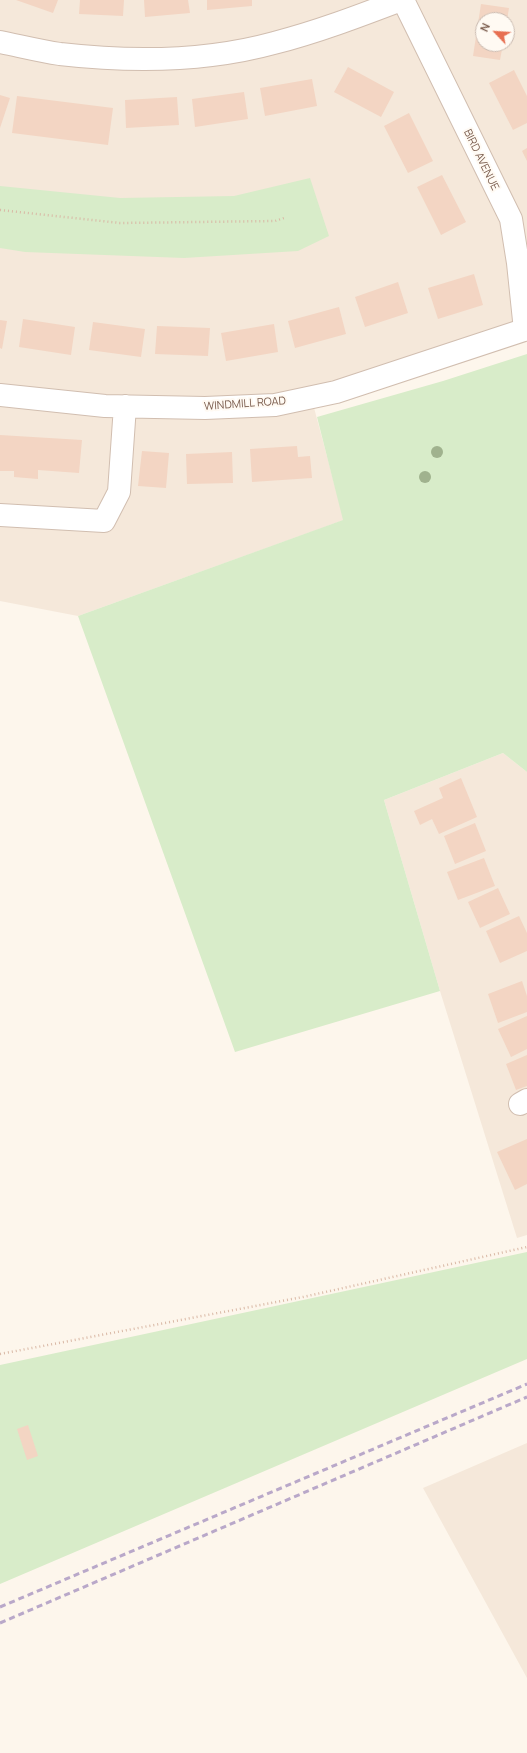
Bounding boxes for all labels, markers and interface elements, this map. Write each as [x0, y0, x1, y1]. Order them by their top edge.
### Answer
north arrow [475, 12, 515, 52]
text: N [476, 20, 493, 34]
street label: BIRD AVENUE [461, 127, 501, 193]
street label: WINDMILL ROAD [204, 395, 286, 413]

